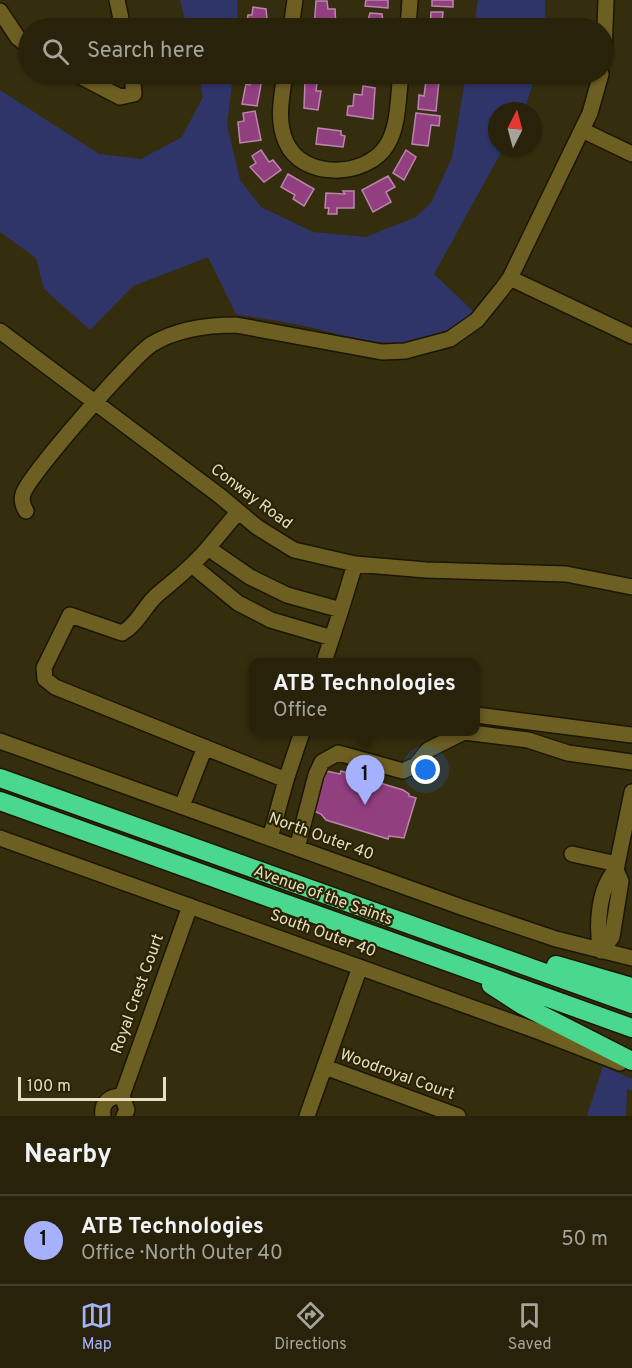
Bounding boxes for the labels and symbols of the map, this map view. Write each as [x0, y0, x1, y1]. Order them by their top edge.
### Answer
north arrow [488, 102, 542, 156]
street label: Conway Road [206, 460, 296, 534]
your location [411, 755, 440, 784]
pin: 1 [346, 756, 385, 805]
street label: North Outer 40 [266, 809, 376, 865]
street label: Avenue of the Saints [251, 862, 395, 930]
street label: South Outer 40 [267, 906, 379, 962]
street label: Royal Crest Court [107, 931, 169, 1057]
street label: Woodroyal Court [337, 1045, 457, 1105]
scale bar [18, 1074, 166, 1102]

